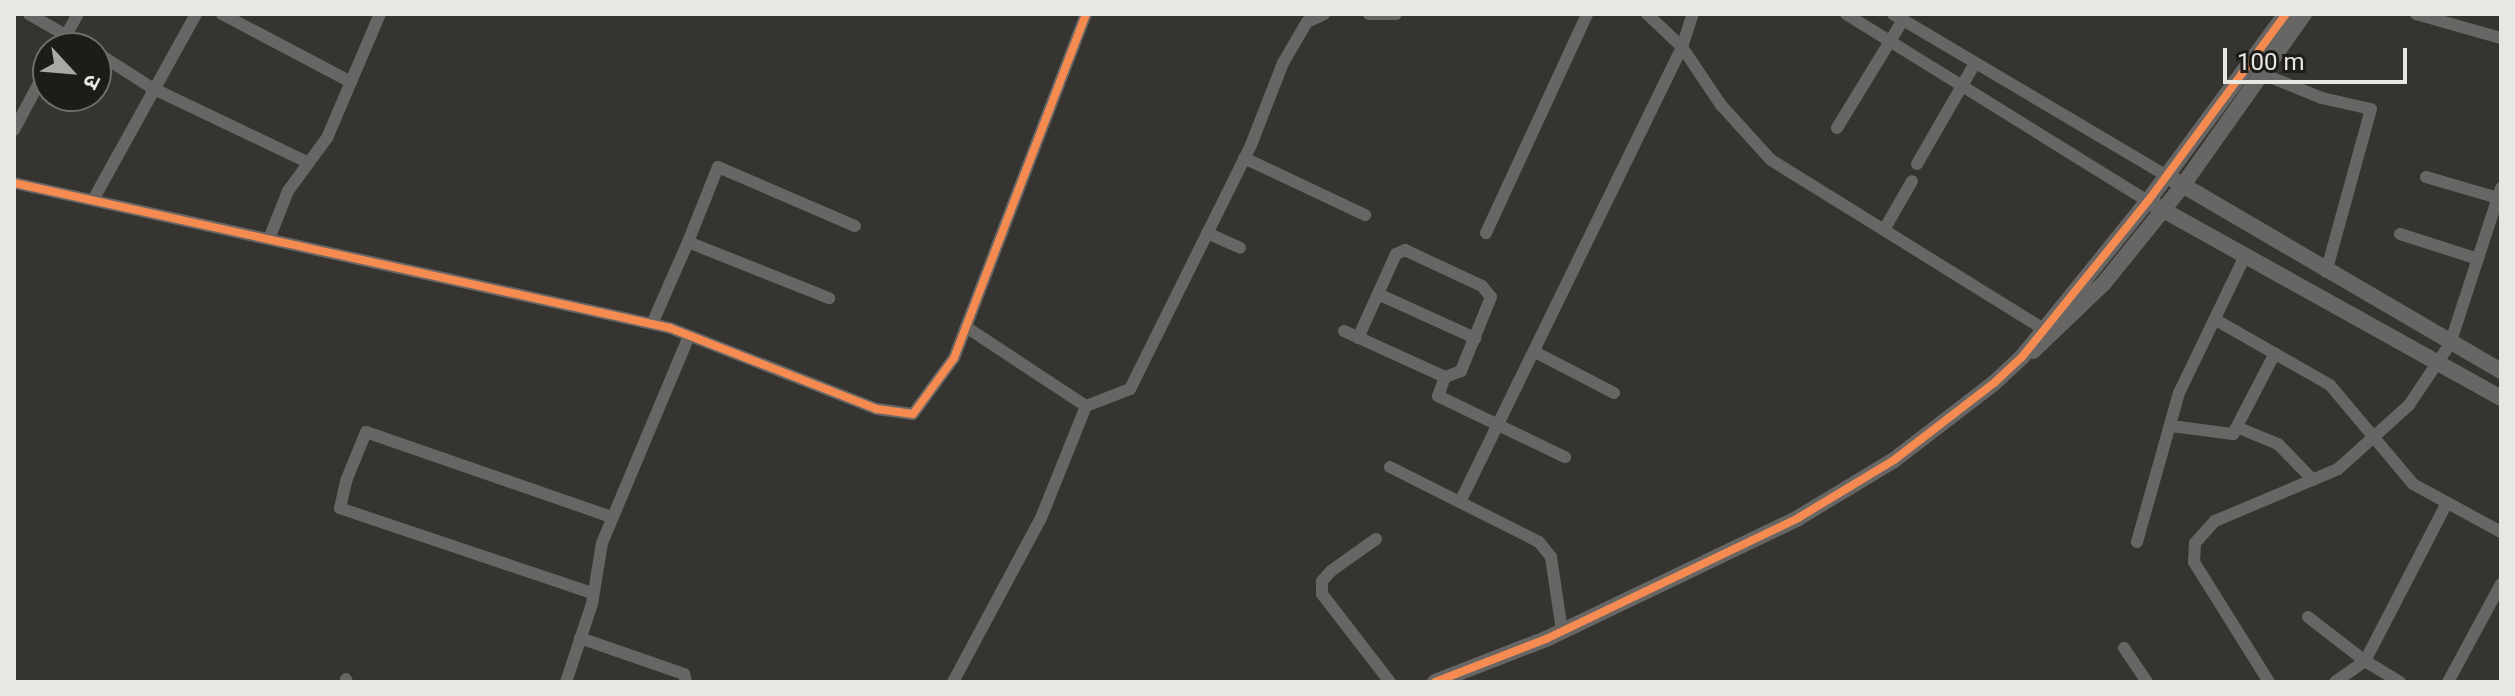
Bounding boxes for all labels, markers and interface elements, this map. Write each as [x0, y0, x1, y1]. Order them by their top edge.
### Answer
north arrow [32, 32, 112, 112]
scale bar [2227, 32, 2411, 82]
text: 100 m [2237, 48, 2304, 76]
text: उ [78, 71, 106, 93]

